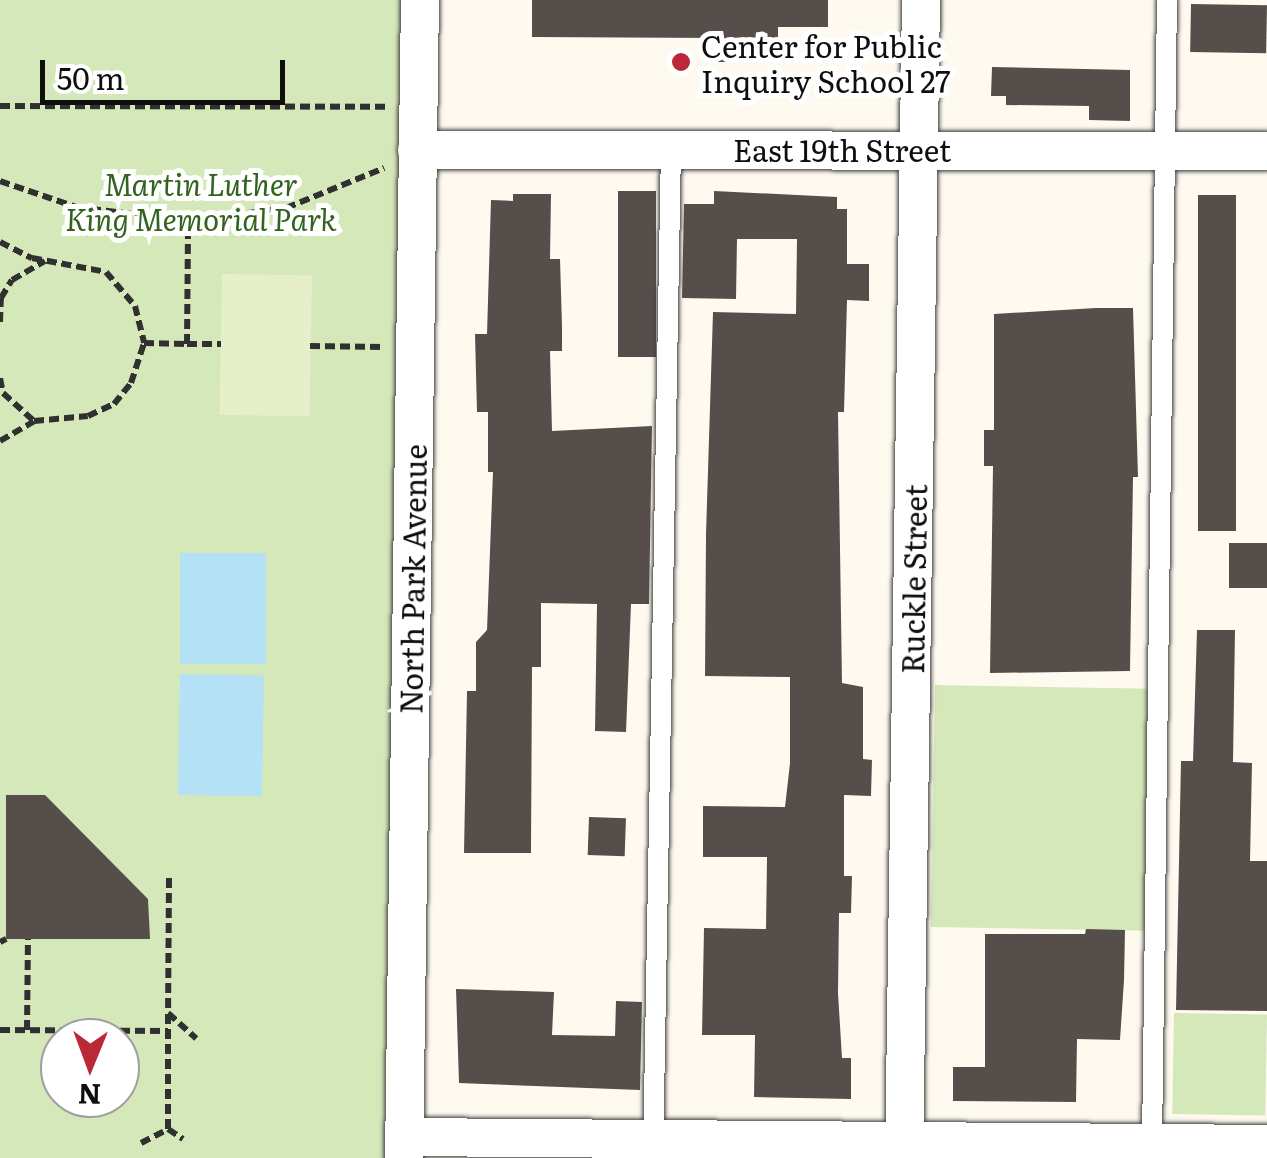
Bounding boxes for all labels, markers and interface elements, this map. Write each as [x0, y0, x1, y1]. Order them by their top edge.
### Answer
place label: Center for Public Inquiry School 27 [701, 27, 950, 98]
scale bar [45, 40, 290, 102]
marker: Center for Public Inquiry School 27 [670, 51, 692, 73]
text: 50 m [57, 55, 125, 99]
street label: East 19th Street [733, 131, 951, 167]
park label: Martin Luther King Memorial Park [65, 165, 337, 236]
street label: North Park Avenue [392, 444, 432, 714]
street label: Ruckle Street [893, 484, 933, 674]
north arrow [40, 1018, 140, 1118]
text: N [77, 1075, 102, 1117]

